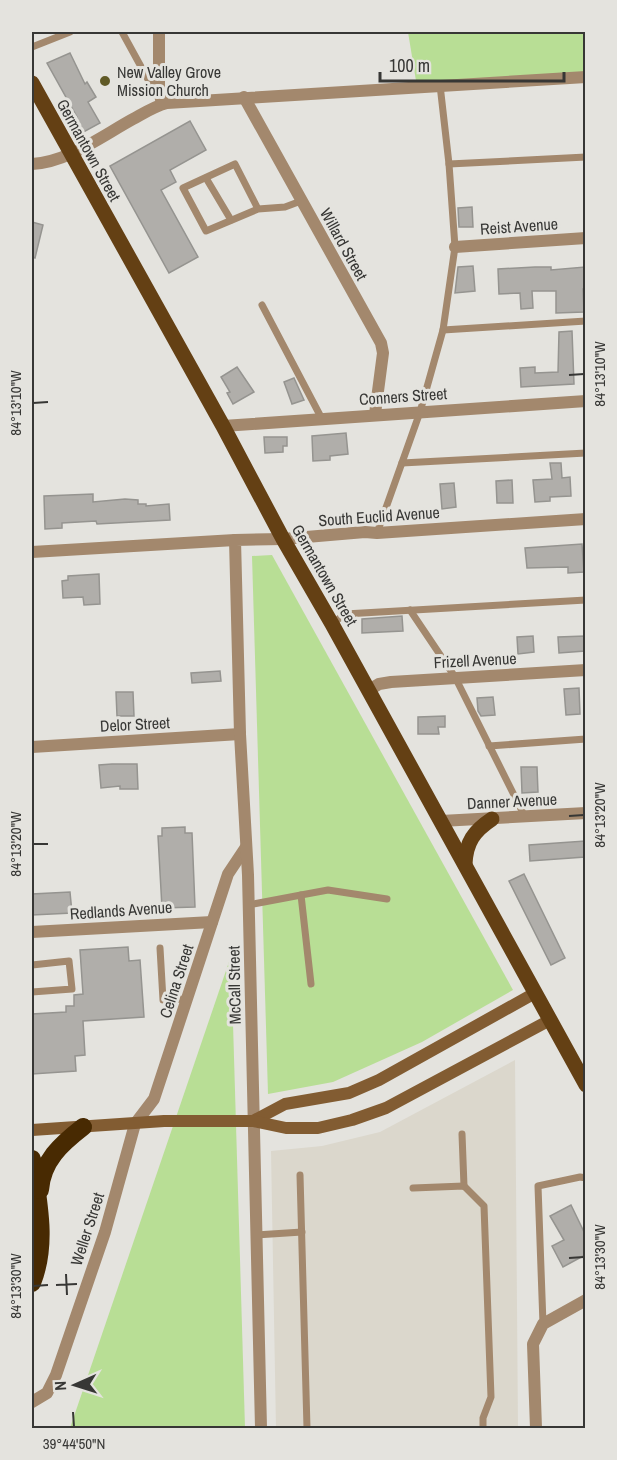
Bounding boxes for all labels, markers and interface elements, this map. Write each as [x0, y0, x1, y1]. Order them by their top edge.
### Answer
scale bar [380, 45, 564, 83]
text: 100 m [389, 53, 430, 78]
place label: New Valley Grove Mission Church [117, 61, 221, 101]
marker: New Valley Grove Mission Church [98, 74, 112, 88]
street label: Germantown Street [52, 95, 126, 205]
street label: Willard Street [315, 204, 373, 284]
street label: Reist Avenue [479, 212, 559, 240]
text: 84°13'10"W [589, 341, 610, 407]
text: 84°13'10"W [5, 370, 26, 436]
street label: Conners Street [358, 382, 448, 410]
street label: South Euclid Avenue [318, 501, 440, 531]
street label: Germantown Street [287, 520, 363, 630]
street label: Frizell Avenue [433, 647, 517, 673]
street label: Delor Street [99, 711, 171, 737]
text: 84°13'20"W [589, 782, 610, 848]
street label: Danner Avenue [466, 788, 558, 814]
text: 84°13'20"W [5, 811, 26, 877]
street label: Redlands Avenue [69, 895, 173, 925]
street label: Celina Street [154, 941, 198, 1021]
street label: McCall Street [222, 945, 246, 1025]
street label: Weller Street [65, 1189, 109, 1268]
text: 84°13'30"W [589, 1224, 610, 1290]
text: 84°13'30"W [5, 1253, 26, 1319]
north arrow [45, 1355, 105, 1415]
text: N [49, 1380, 71, 1391]
text: 39°44'50"N [43, 1433, 105, 1454]

